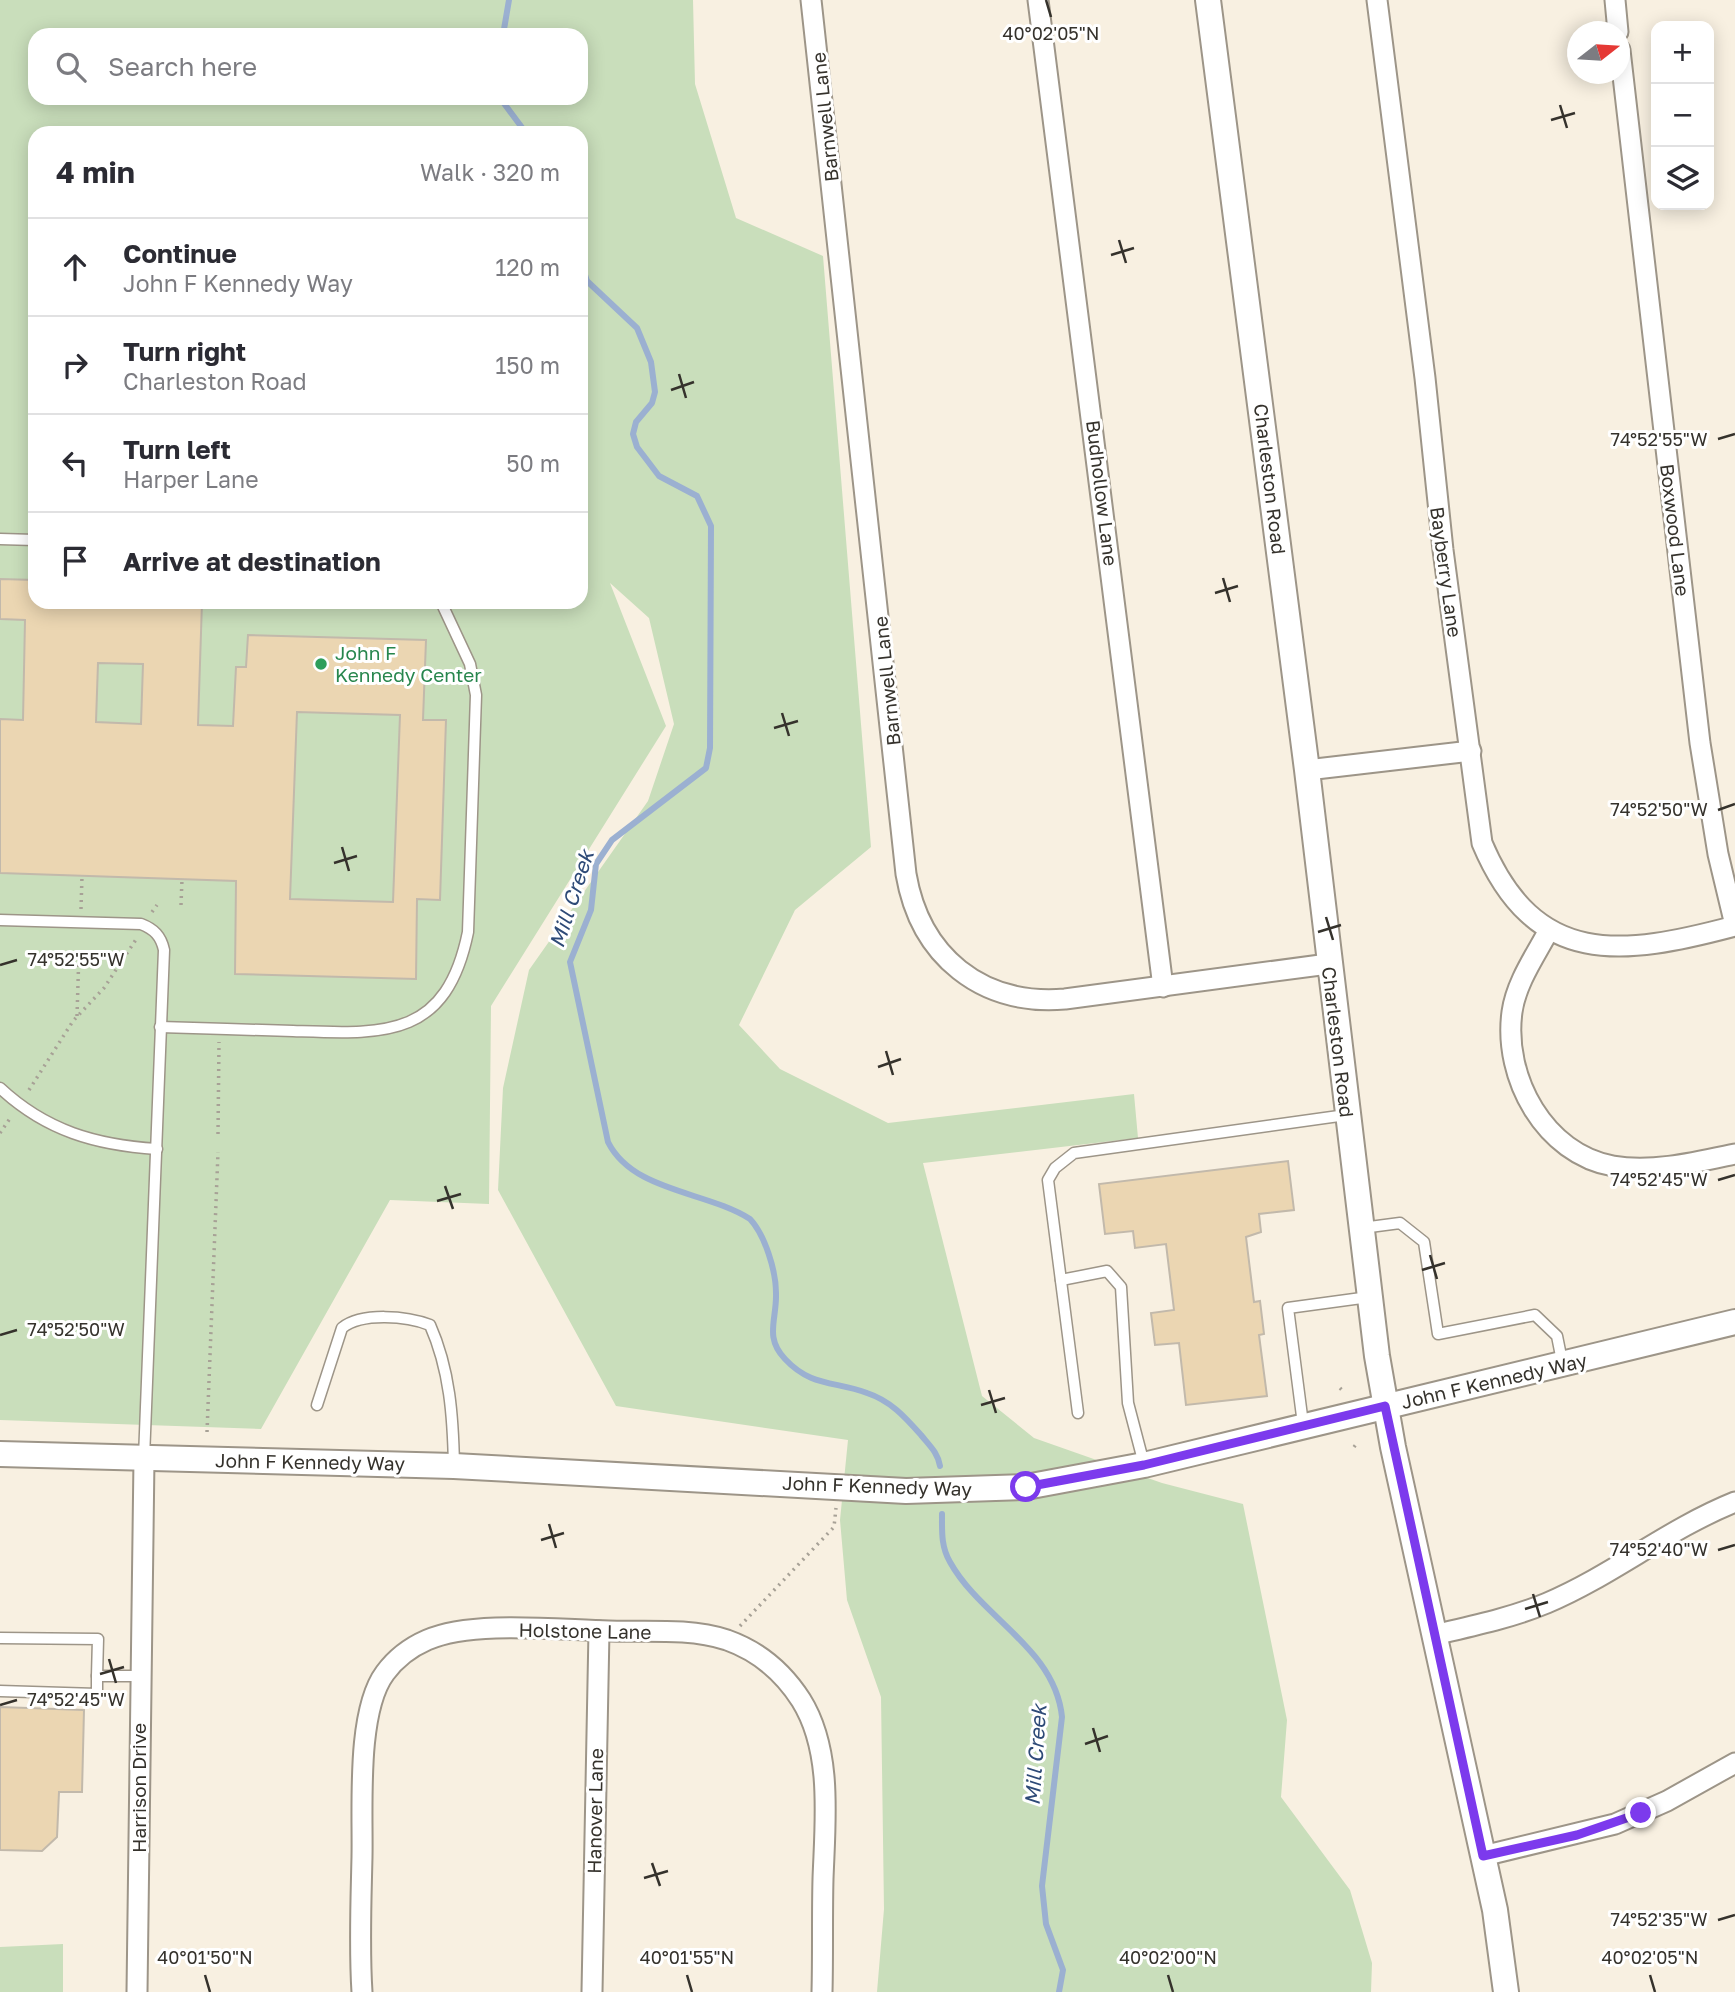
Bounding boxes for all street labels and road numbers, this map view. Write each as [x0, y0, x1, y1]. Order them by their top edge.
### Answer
street label: Barnwell Lane [806, 51, 843, 183]
street label: Charleston Road [1250, 402, 1291, 556]
street label: Budhollow Lane [1082, 419, 1123, 567]
street label: Boxwood Lane [1656, 462, 1695, 597]
street label: Bayberry Lane [1426, 505, 1467, 639]
street label: Barnwell Lane [868, 615, 905, 747]
street label: Charleston Road [1318, 965, 1359, 1119]
street label: John F Kennedy Way [1399, 1348, 1589, 1413]
street label: John F Kennedy Way [215, 1448, 405, 1475]
street label: John F Kennedy Way [782, 1471, 973, 1500]
street label: Holstone Lane [518, 1618, 652, 1643]
street label: Harrison Drive [127, 1723, 150, 1853]
street label: Hanover Lane [582, 1748, 607, 1874]

